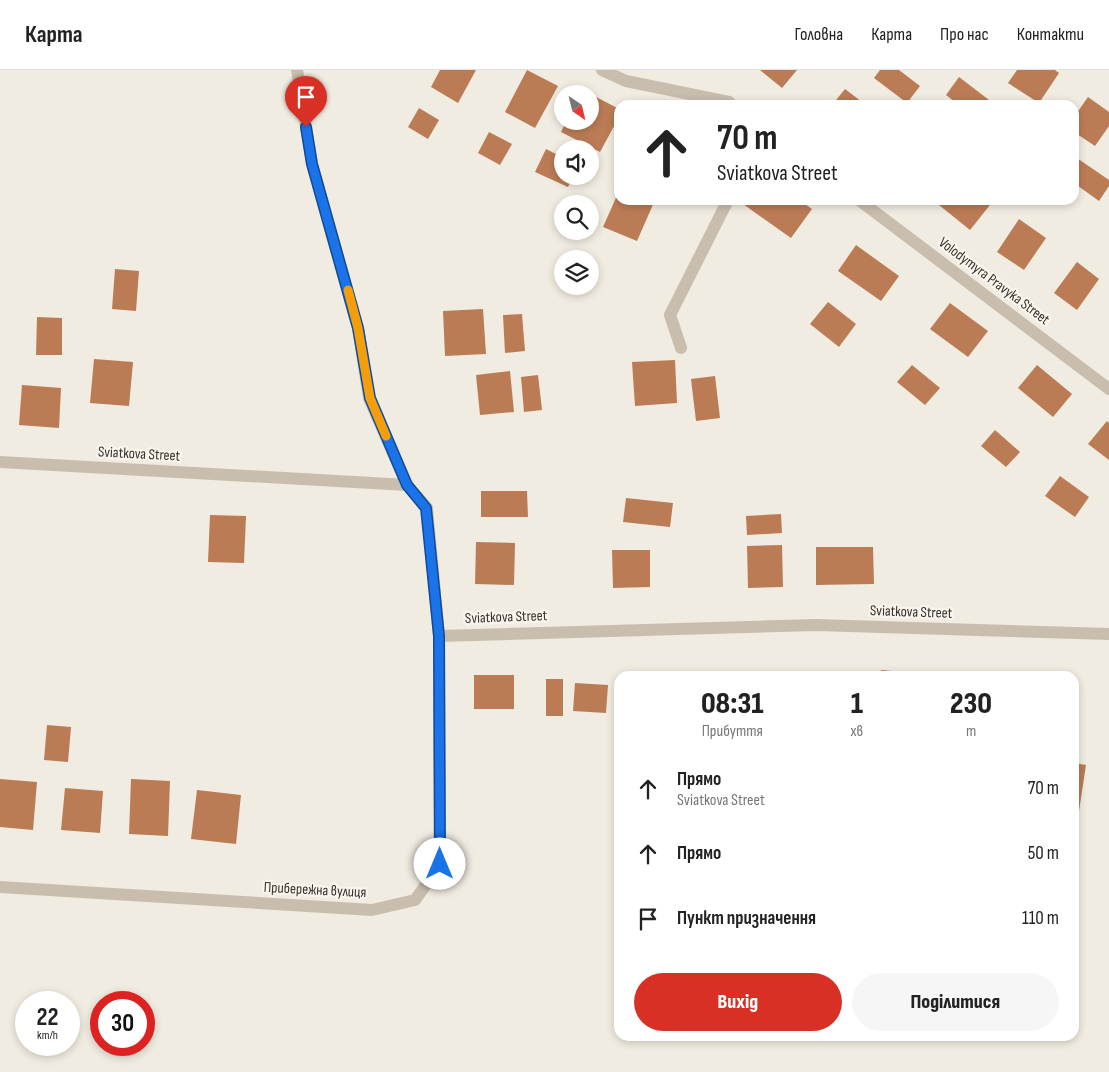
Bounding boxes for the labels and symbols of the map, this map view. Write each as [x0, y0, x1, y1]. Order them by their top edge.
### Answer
pin [285, 76, 327, 127]
north arrow [554, 85, 599, 130]
street label: Volodymyra Pravyka Street [935, 233, 1054, 329]
street label: Sviatkova Street [97, 442, 181, 466]
street label: Sviatkova Street [870, 601, 953, 623]
street label: Sviatkova Street [465, 606, 548, 628]
position arrow [413, 837, 465, 889]
street label: Прибережна вулиця [263, 878, 367, 902]
speed limit sign: 30 [90, 991, 155, 1056]

